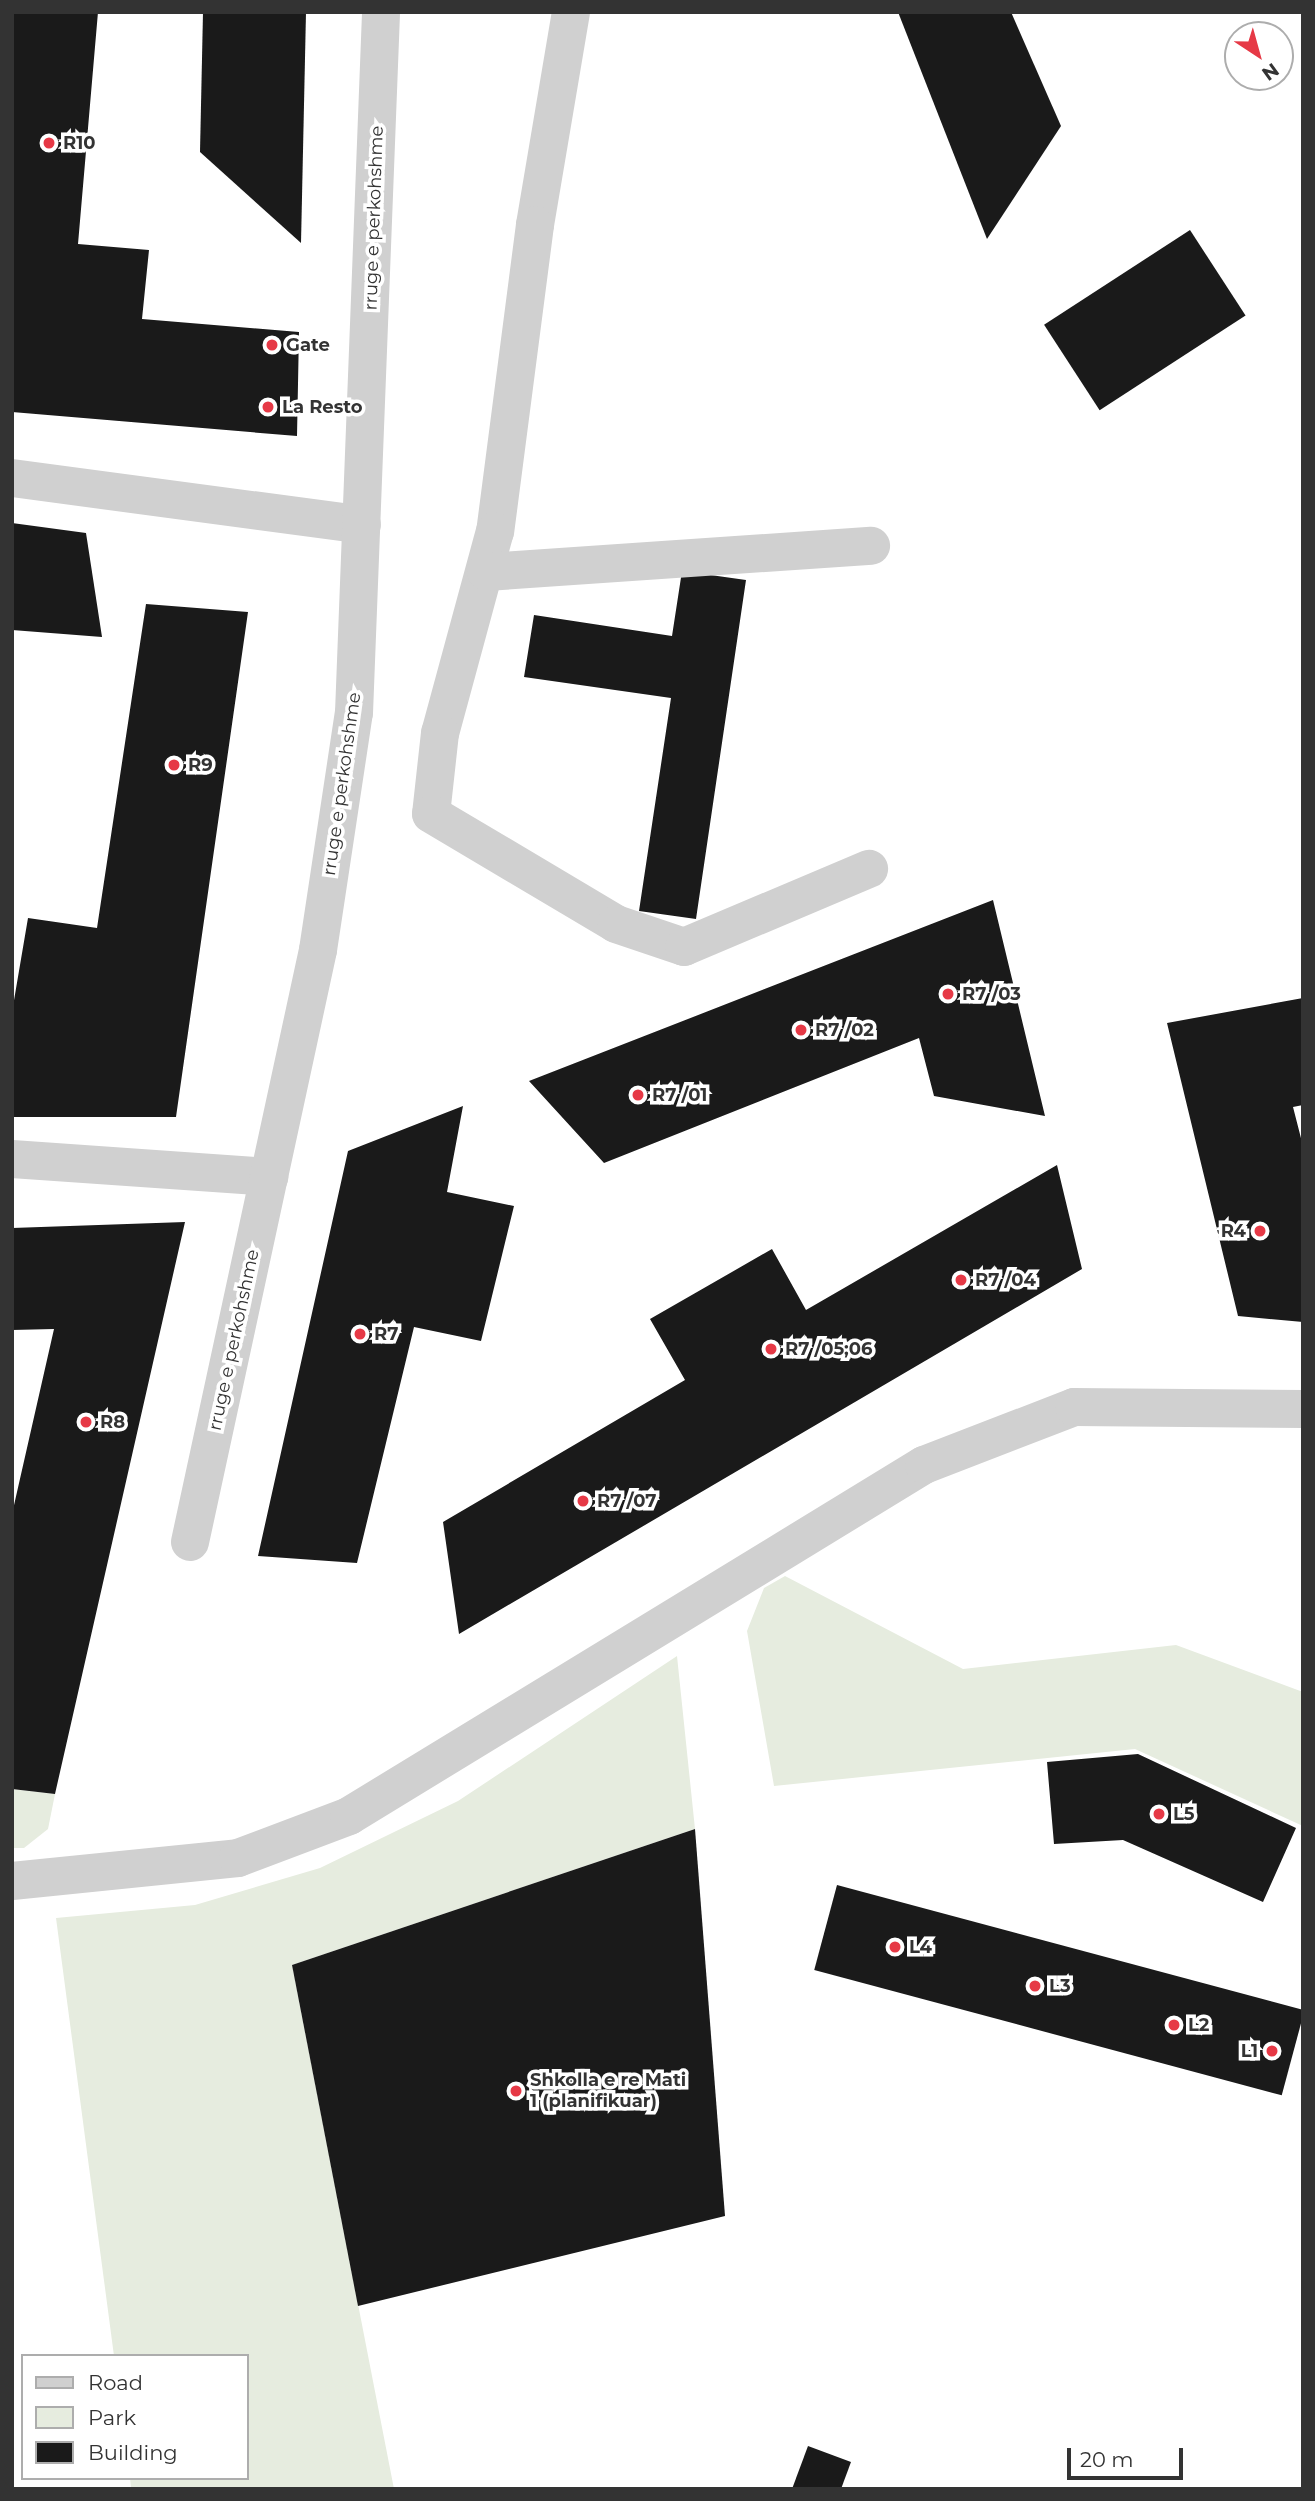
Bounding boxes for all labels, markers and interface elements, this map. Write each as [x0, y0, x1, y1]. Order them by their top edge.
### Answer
north arrow [1224, 21, 1294, 91]
text: N [1257, 58, 1283, 86]
street label: rruge e perkohshme [360, 125, 388, 311]
place label: R10 [63, 132, 96, 154]
marker: R10 [41, 135, 57, 151]
place label: Gate [286, 334, 330, 356]
marker: Gate [264, 337, 280, 353]
place label: La Resto [282, 396, 363, 418]
marker: La Resto [260, 399, 276, 415]
street label: rruge e perkohshme [318, 691, 366, 877]
place label: R9 [188, 754, 213, 776]
marker: R9 [166, 757, 182, 773]
place label: R7 /03 [962, 983, 1021, 1005]
marker: R7 /03 [940, 986, 956, 1002]
place label: R7 /02 [815, 1019, 874, 1041]
marker: R7 /02 [793, 1022, 809, 1038]
place label: R7 /01 [652, 1084, 707, 1106]
marker: R7 /01 [630, 1087, 646, 1103]
place label: R4 [1221, 1220, 1246, 1242]
marker: R4 [1252, 1223, 1268, 1239]
street label: rruge e perkohshme [204, 1247, 264, 1433]
place label: R7 /04 [975, 1269, 1036, 1291]
marker: R7 /04 [953, 1272, 969, 1288]
place label: R7 [374, 1323, 398, 1345]
marker: R7 [352, 1326, 368, 1342]
place label: R7 /05;06 [785, 1338, 873, 1360]
marker: R7 /05;06 [763, 1341, 779, 1357]
place label: R8 [100, 1411, 125, 1433]
marker: R8 [78, 1414, 94, 1430]
place label: R7 /07 [597, 1490, 656, 1512]
marker: R7 /07 [575, 1493, 591, 1509]
place label: L5 [1173, 1803, 1195, 1825]
marker: L5 [1151, 1806, 1167, 1822]
place label: L4 [909, 1936, 932, 1958]
marker: L4 [887, 1939, 903, 1955]
place label: L3 [1049, 1975, 1071, 1997]
marker: L3 [1027, 1978, 1043, 1994]
place label: L2 [1188, 2014, 1209, 2036]
marker: L2 [1166, 2017, 1182, 2033]
place label: L1 [1241, 2040, 1258, 2062]
marker: L1 [1264, 2043, 1280, 2059]
place label: Shkolla e re Mati 1 (planifikuar) [530, 2070, 686, 2112]
marker: Shkolla e re Mati 1 (planifikuar) [508, 2083, 524, 2099]
legend [21, 2354, 248, 2480]
text: Road [88, 2370, 143, 2395]
text: Park [88, 2405, 136, 2430]
scale bar [1070, 2434, 1186, 2478]
text: Building [88, 2440, 178, 2465]
text: 20 m [1080, 2447, 1134, 2472]

